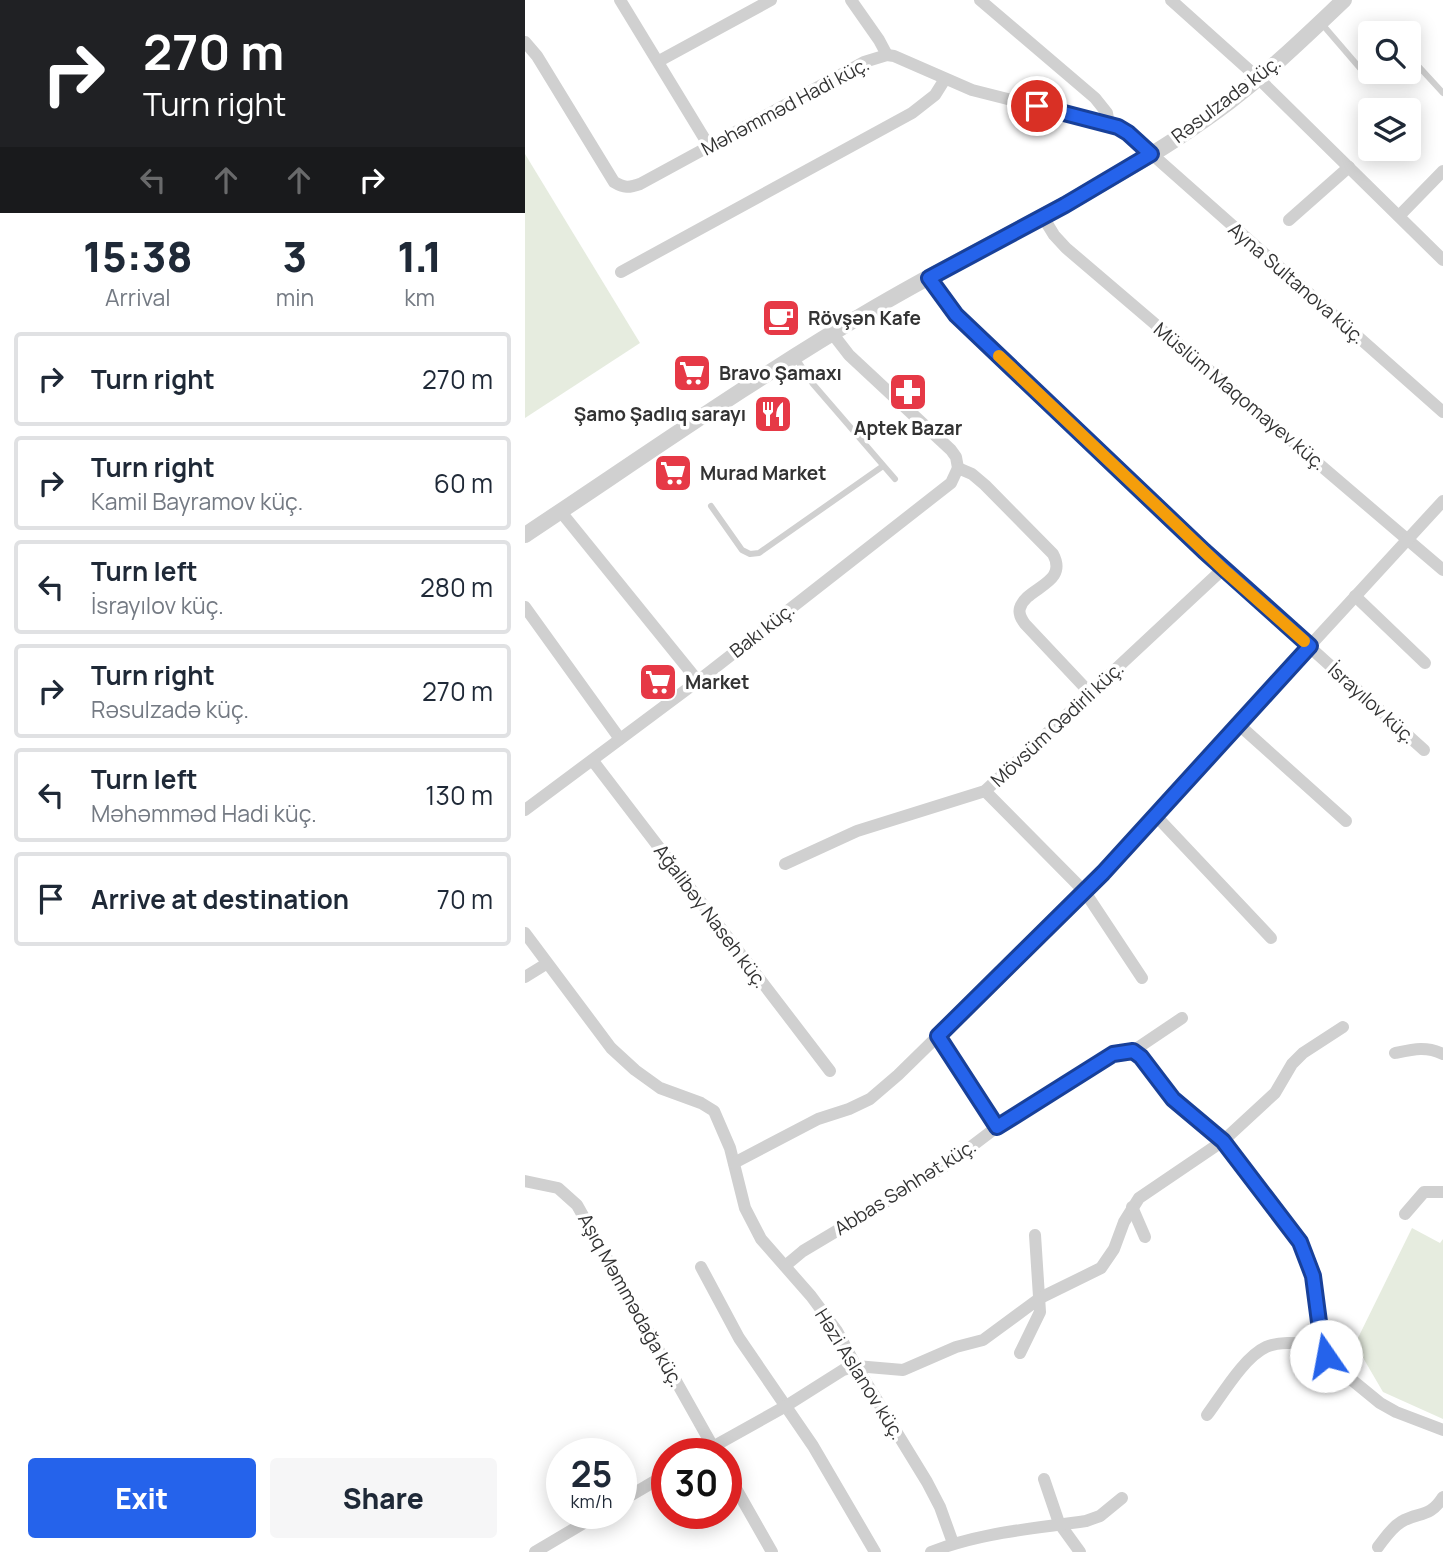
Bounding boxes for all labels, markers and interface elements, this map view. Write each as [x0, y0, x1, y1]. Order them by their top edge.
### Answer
text: 270 m [143, 18, 284, 85]
map controls [1358, 21, 1421, 161]
button: search [1358, 21, 1421, 84]
icon: right [28, 28, 119, 119]
street label: Rəsulzadə küç. [1166, 49, 1286, 149]
street label: Məhəmməd Hadi küç. [697, 51, 873, 161]
pin [1007, 76, 1067, 136]
text: Turn right [143, 82, 286, 126]
icon: arrive [1018, 87, 1056, 125]
button: layers [1358, 98, 1421, 161]
icon: left [134, 161, 172, 199]
icon: ahead [207, 161, 245, 199]
icon: ahead [280, 161, 318, 199]
icon: right [353, 161, 391, 199]
street label: Ayna Sultanova küç. [1223, 216, 1371, 350]
text: 15:38 [83, 227, 193, 285]
text: 3 [283, 227, 307, 285]
text: 1.1 [397, 227, 442, 285]
text: Arrival [105, 281, 171, 313]
text: min [276, 281, 314, 313]
text: km [404, 281, 435, 313]
cafe icon: Rövşən Kafe [760, 297, 802, 339]
place label: Rövşən Kafe [808, 305, 921, 331]
street label: Müslüm Maqomayev küç. [1148, 316, 1332, 476]
supermarket icon: Bravo Şamaxı [671, 352, 713, 394]
icon: right [32, 360, 70, 398]
place label: Bravo Şamaxı [719, 360, 842, 386]
text: Turn right [91, 361, 215, 397]
text: 270 m [422, 361, 493, 397]
pharmacy icon: Aptek Bazar [887, 371, 929, 413]
restaurant icon: Şamo Şadlıq sarayı [752, 393, 794, 435]
place label: Şamo Şadlıq sarayı [574, 401, 746, 427]
place label: Aptek Bazar [854, 415, 963, 441]
text: Turn right [91, 449, 215, 485]
supermarket icon: Murad Market [652, 452, 694, 494]
place label: Murad Market [700, 460, 826, 486]
icon: right [32, 464, 70, 502]
text: 60 m [434, 465, 493, 501]
text: Kamil Bayramov küç. [91, 485, 303, 517]
text: Turn left [91, 553, 198, 589]
icon: left [32, 568, 70, 606]
text: 280 m [420, 569, 493, 605]
text: İsrayılov küç. [91, 589, 224, 621]
street label: Bakı küç. [724, 597, 800, 663]
street label: Mövsüm Qədirli küç. [985, 655, 1129, 793]
text: Turn right [91, 657, 215, 693]
street label: İsrayılov küç. [1323, 657, 1421, 749]
supermarket icon: Market [637, 661, 679, 703]
place label: Market [685, 669, 749, 695]
icon: right [32, 672, 70, 710]
text: 270 m [422, 673, 493, 709]
text: Rəsulzadə küç. [91, 693, 249, 725]
text: Turn left [91, 761, 198, 797]
icon: left [32, 776, 70, 814]
text: 130 m [425, 777, 493, 813]
text: Məhəmməd Hadi küç. [91, 797, 317, 829]
street label: Ağalibəy Naseh küç. [648, 839, 774, 993]
icon: arrive [32, 880, 70, 918]
text: Arrive at destination [91, 881, 349, 917]
text: 70 m [437, 881, 493, 917]
street label: Abbas Səhhət küç. [829, 1133, 981, 1241]
street label: Aşıq Məmmədağa küç. [572, 1208, 690, 1392]
street label: Həzi Aslanov küç. [809, 1303, 911, 1445]
position arrow [1289, 1319, 1363, 1393]
speed limit sign: 30 [651, 1438, 742, 1529]
text: 25 [571, 1450, 612, 1498]
button: Exit [28, 1458, 256, 1538]
button: Share [270, 1458, 497, 1538]
text: km/h [571, 1489, 612, 1513]

